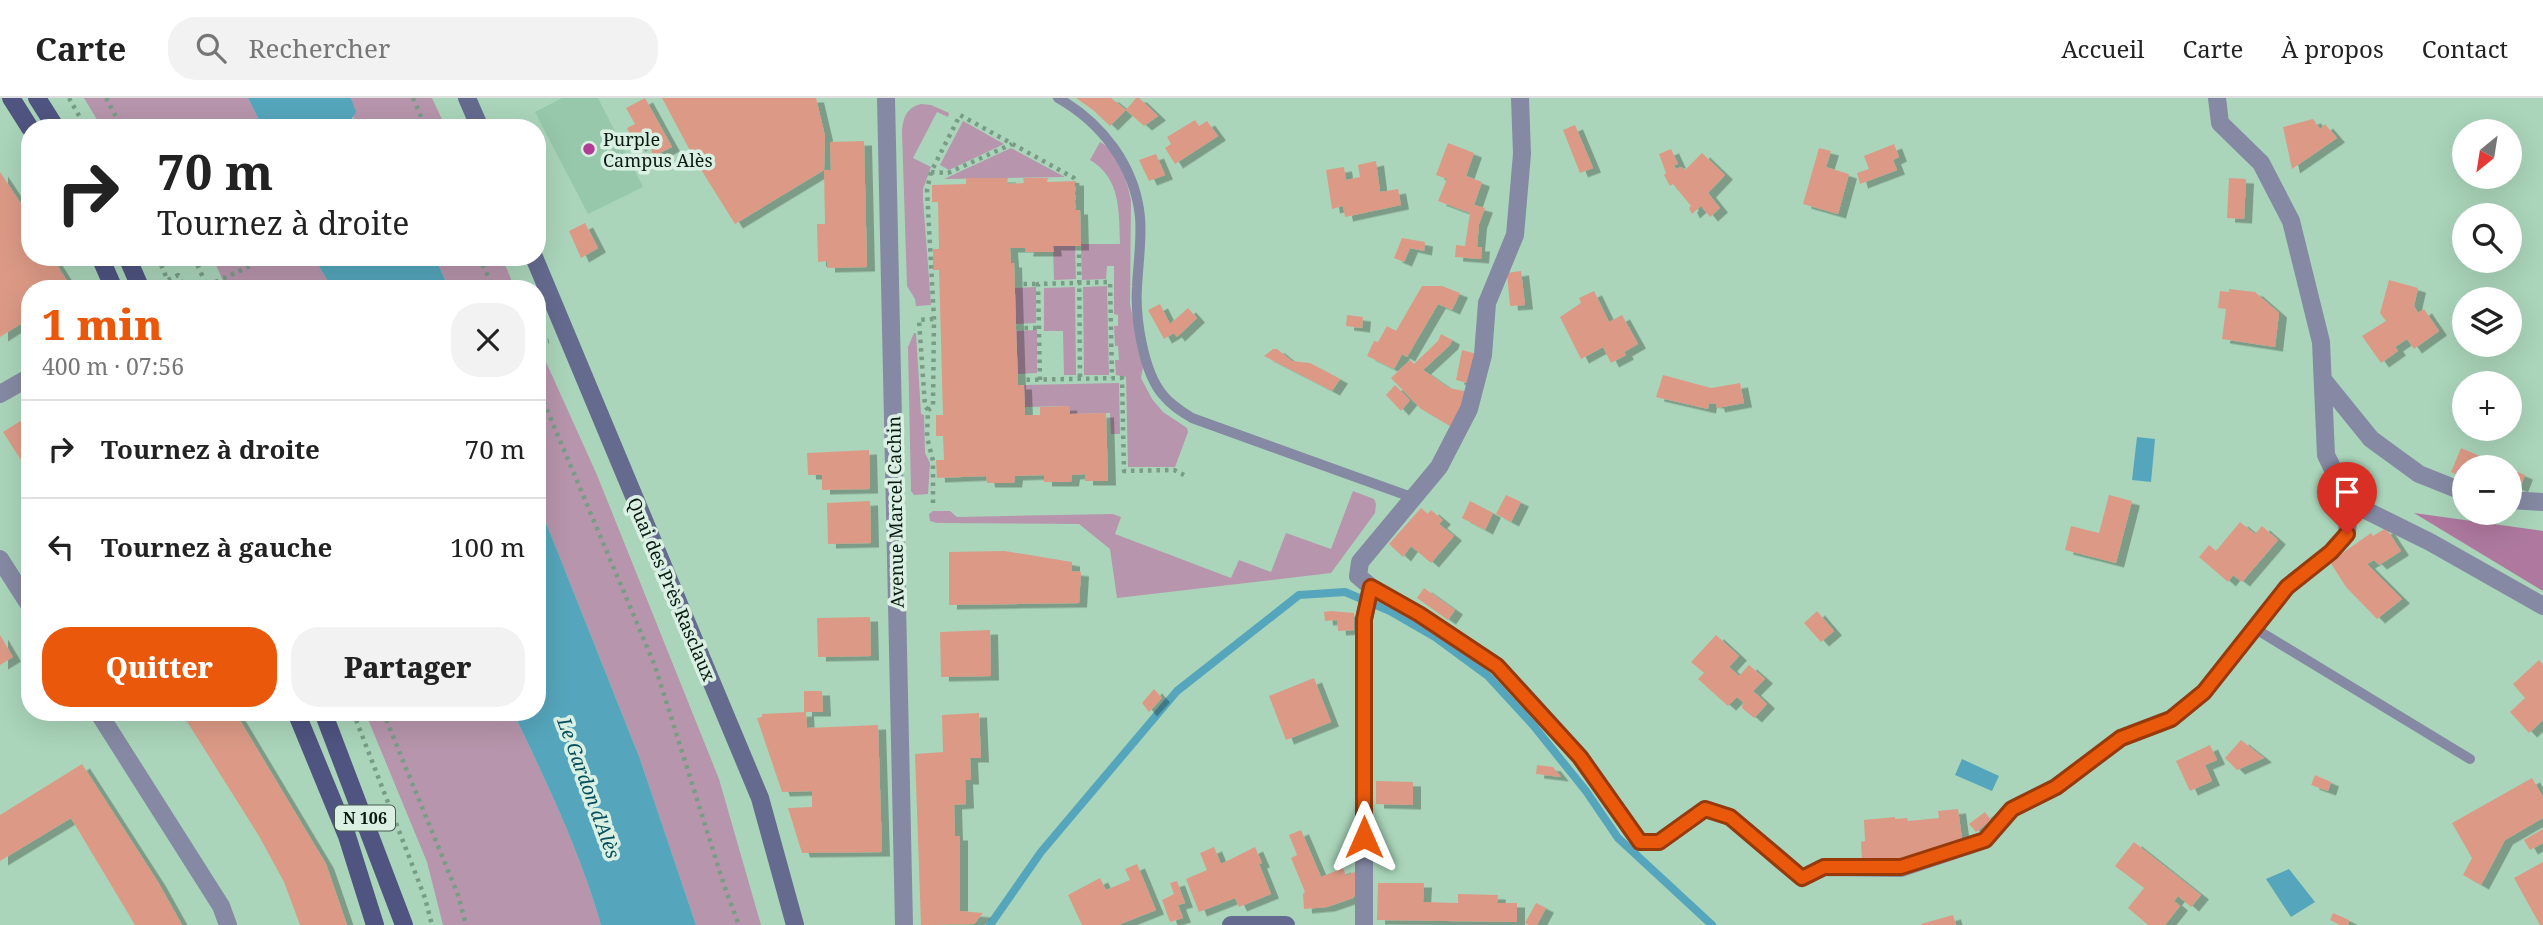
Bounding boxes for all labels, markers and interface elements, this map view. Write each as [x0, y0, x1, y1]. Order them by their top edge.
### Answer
search box [168, 17, 658, 80]
text: Carte [35, 26, 126, 71]
icon: search [192, 29, 230, 67]
text: Rechercher [248, 30, 390, 66]
text: Accueil [2061, 32, 2144, 65]
text: Carte [2182, 32, 2243, 65]
text: À propos [2281, 32, 2384, 65]
text: Contact [2422, 32, 2508, 65]
north arrow [2452, 119, 2522, 189]
map controls [2452, 119, 2522, 525]
place label: Purple Campus Alès [603, 127, 713, 172]
text: 70 m [157, 138, 273, 204]
marker: Purple Campus Alès [581, 141, 597, 157]
icon: right [42, 147, 133, 238]
text: Tournez à droite [157, 201, 409, 244]
button: search [2452, 203, 2522, 273]
button: layers [2452, 287, 2522, 357]
text: 1 min [42, 295, 163, 352]
button: close [451, 303, 525, 377]
text: 400 m · 07:56 [42, 350, 184, 382]
button: + [2452, 371, 2522, 441]
street label: Avenue Marcel Cachin [881, 415, 909, 608]
icon: right [42, 430, 80, 468]
text: Tournez à droite [101, 431, 320, 467]
text: 70 m [465, 431, 525, 467]
button: − [2452, 455, 2522, 525]
pin [2317, 462, 2377, 534]
icon: arrive [2328, 473, 2366, 511]
street label: Quai des Près Rasclaux [622, 494, 722, 685]
icon: left [42, 528, 80, 566]
text: Tournez à gauche [101, 529, 332, 565]
text: 100 m [450, 529, 525, 565]
button: Quitter [42, 627, 277, 707]
button: Partager [291, 627, 525, 707]
water label: Le Gardon d'Alès [551, 713, 627, 862]
position arrow [1327, 800, 1401, 874]
road number: N 106 [335, 806, 395, 831]

